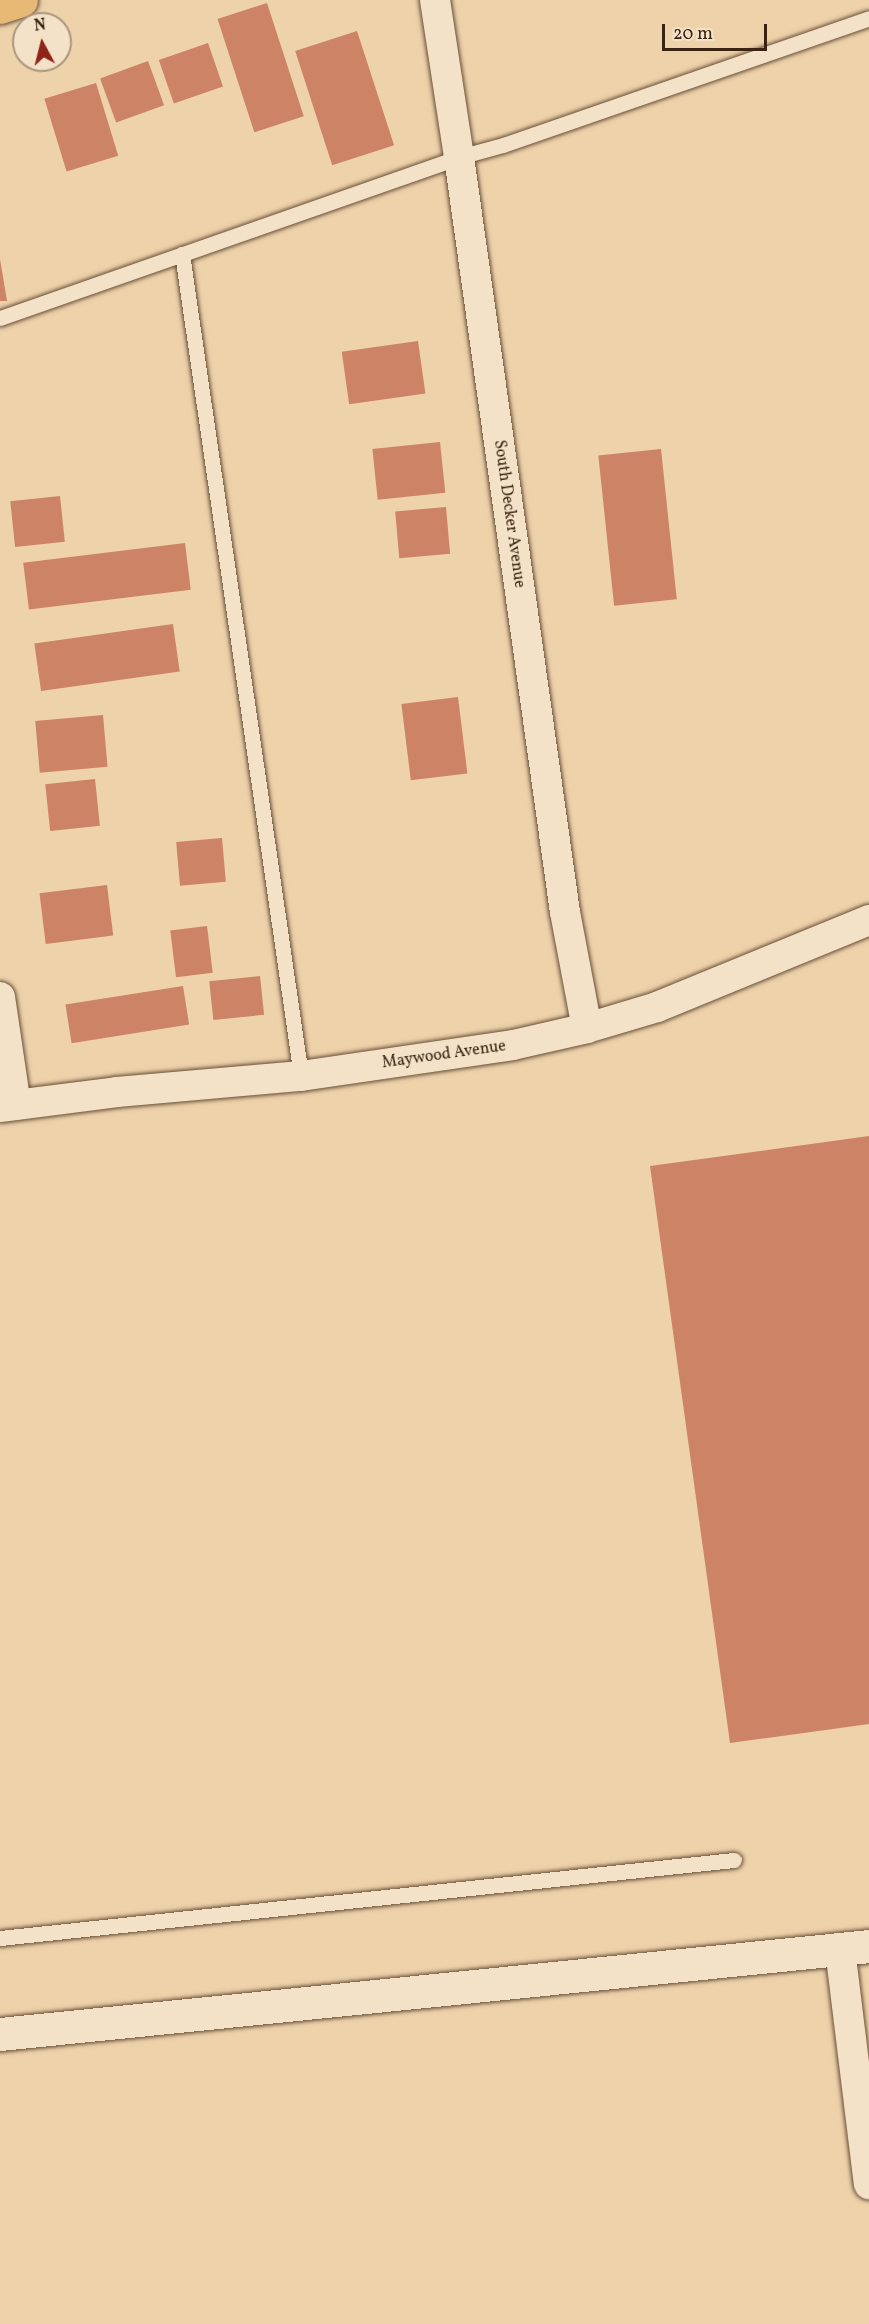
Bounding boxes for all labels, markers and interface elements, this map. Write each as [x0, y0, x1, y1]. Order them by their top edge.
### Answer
north arrow [12, 12, 72, 72]
scale bar [665, 12, 770, 50]
text: N [33, 14, 47, 38]
text: 20 m [673, 22, 713, 47]
street label: South Decker Avenue [489, 439, 529, 589]
street label: Maywood Avenue [381, 1037, 507, 1073]

